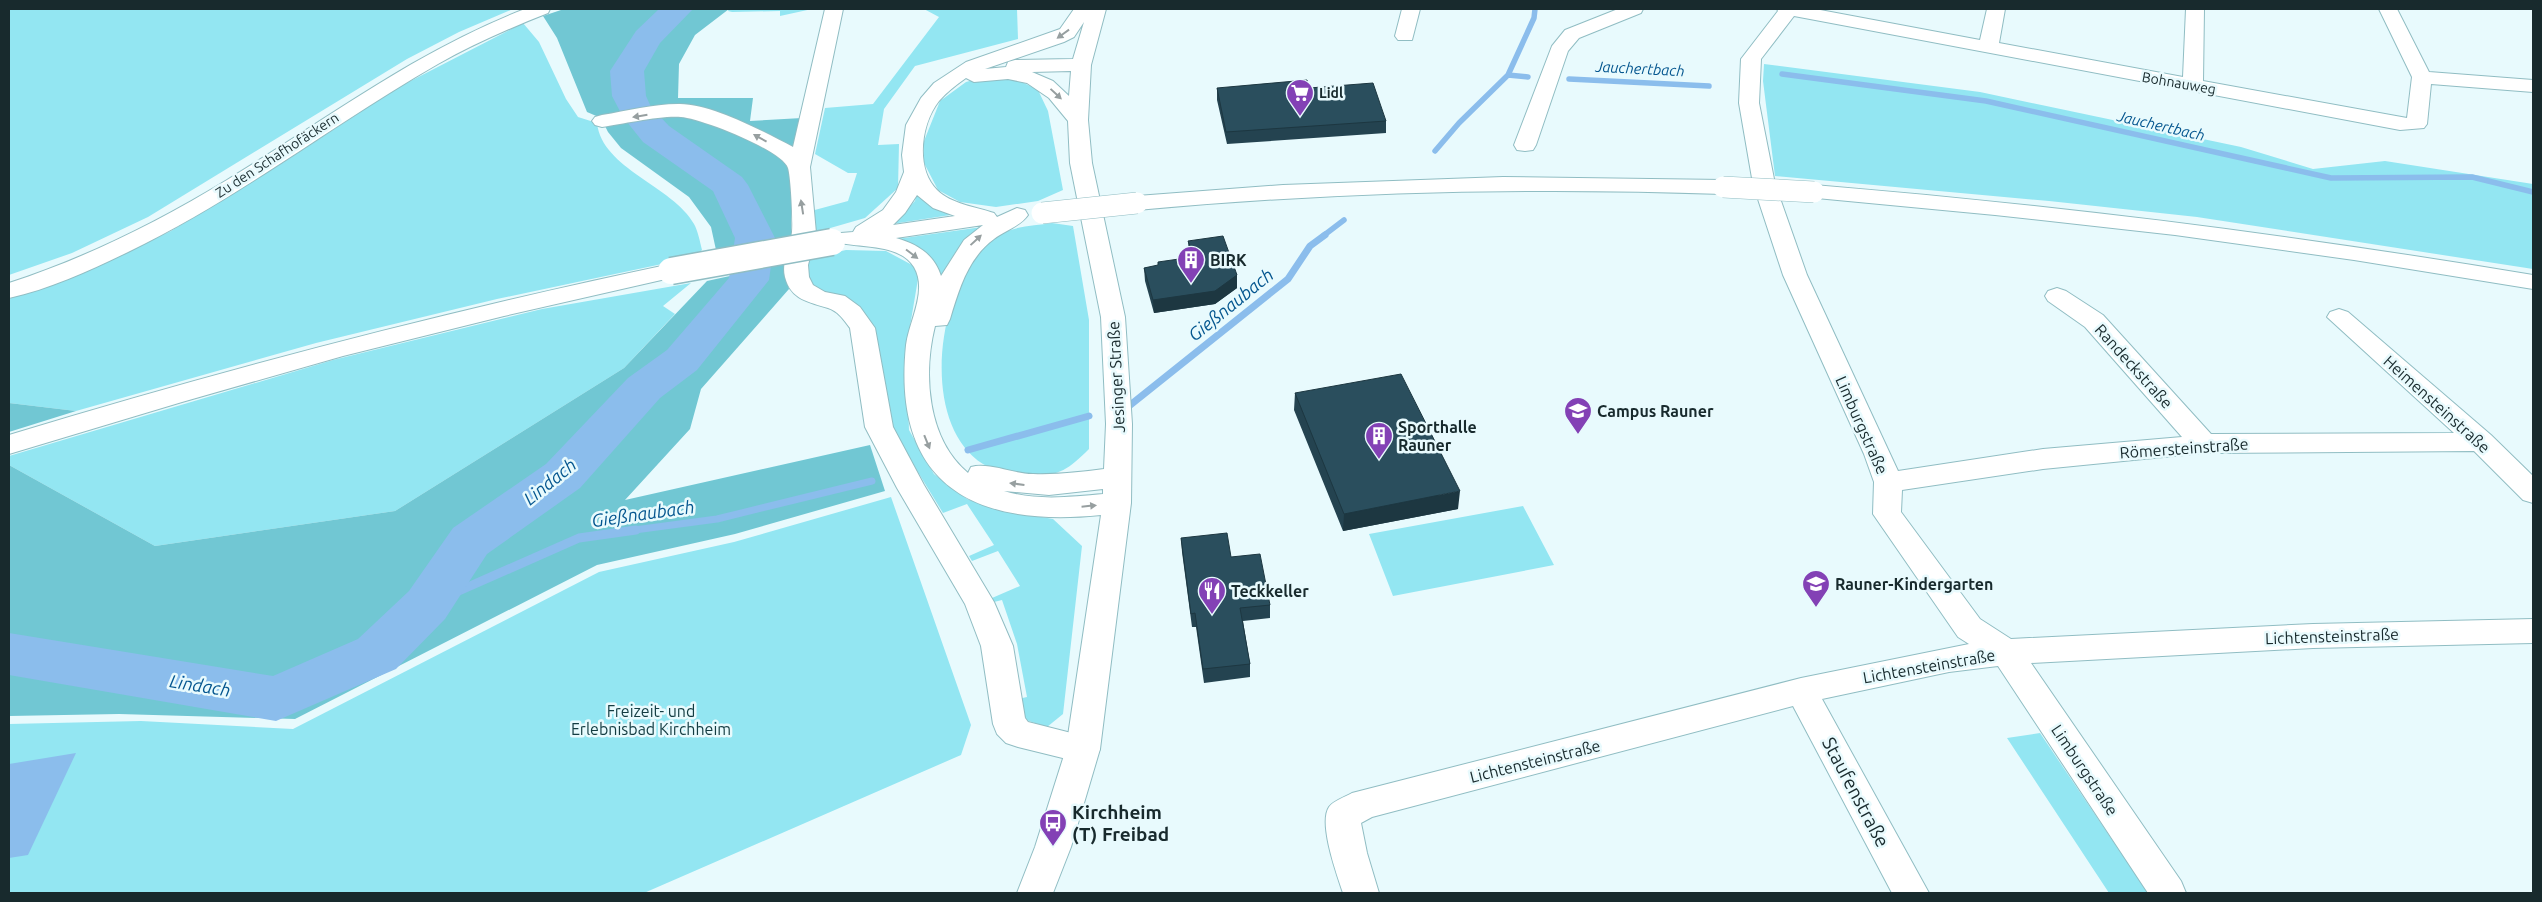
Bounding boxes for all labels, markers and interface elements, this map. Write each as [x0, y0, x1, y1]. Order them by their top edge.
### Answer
one-way arrow [1057, 28, 1070, 39]
water label: Jauchertbach [1594, 58, 1685, 79]
street label: Bohnauweg [2141, 69, 2217, 97]
supermarket icon: Lidl [1285, 78, 1315, 117]
place label: Lidl [1319, 85, 1343, 101]
one-way arrow [1050, 88, 1062, 100]
water label: Jauchertbach [2115, 107, 2206, 144]
street label: Zu den Schafhofäckern [212, 109, 342, 201]
one-way arrow [632, 112, 648, 120]
one-way arrow [753, 134, 768, 142]
one-way arrow [798, 199, 806, 215]
one-way arrow [970, 234, 982, 246]
building icon: BIRK [1176, 245, 1206, 284]
one-way arrow [906, 249, 919, 259]
place label: BIRK [1210, 251, 1247, 269]
water label: Gießnaubach [1184, 264, 1278, 345]
street label: Randeckstraße [2092, 320, 2176, 412]
street label: Jesinger Straße [1104, 321, 1128, 433]
street label: Heimensteinstraße [2380, 352, 2494, 456]
street label: Limburgstraße [1832, 373, 1892, 477]
school or university icon: Campus Rauner [1563, 396, 1593, 435]
place label: Campus Rauner [1597, 402, 1714, 420]
place label: Sporthalle Rauner [1398, 418, 1477, 454]
building icon: Sporthalle Rauner [1364, 421, 1394, 460]
one-way arrow [924, 435, 932, 449]
street label: Römersteinstraße [2119, 435, 2249, 461]
water label: Lindach [519, 454, 580, 508]
one-way arrow [1009, 480, 1025, 488]
water label: Gießnaubach [590, 496, 696, 531]
one-way arrow [1082, 501, 1098, 509]
school or university icon: Rauner-Kindergarten [1801, 569, 1831, 608]
place label: Rauner-Kindergarten [1835, 575, 1993, 593]
restaurant icon: Teckkeller [1197, 576, 1227, 615]
place label: Teckkeller [1231, 582, 1309, 600]
street label: Lichtensteinstraße [2265, 625, 2399, 647]
street label: Lichtensteinstraße [1862, 646, 1996, 686]
water label: Lindach [168, 670, 232, 700]
park label: Freizeit- und Erlebnisbad Kirchheim [571, 702, 731, 738]
street label: Limburgstraße [2048, 721, 2122, 819]
street label: Staufenstraße [1818, 733, 1894, 851]
street label: Lichtensteinstraße [1468, 736, 1602, 786]
place label: Kirchheim (T) Freibad [1072, 801, 1169, 845]
bus stop icon: Kirchheim (T) Freibad [1038, 808, 1068, 847]

